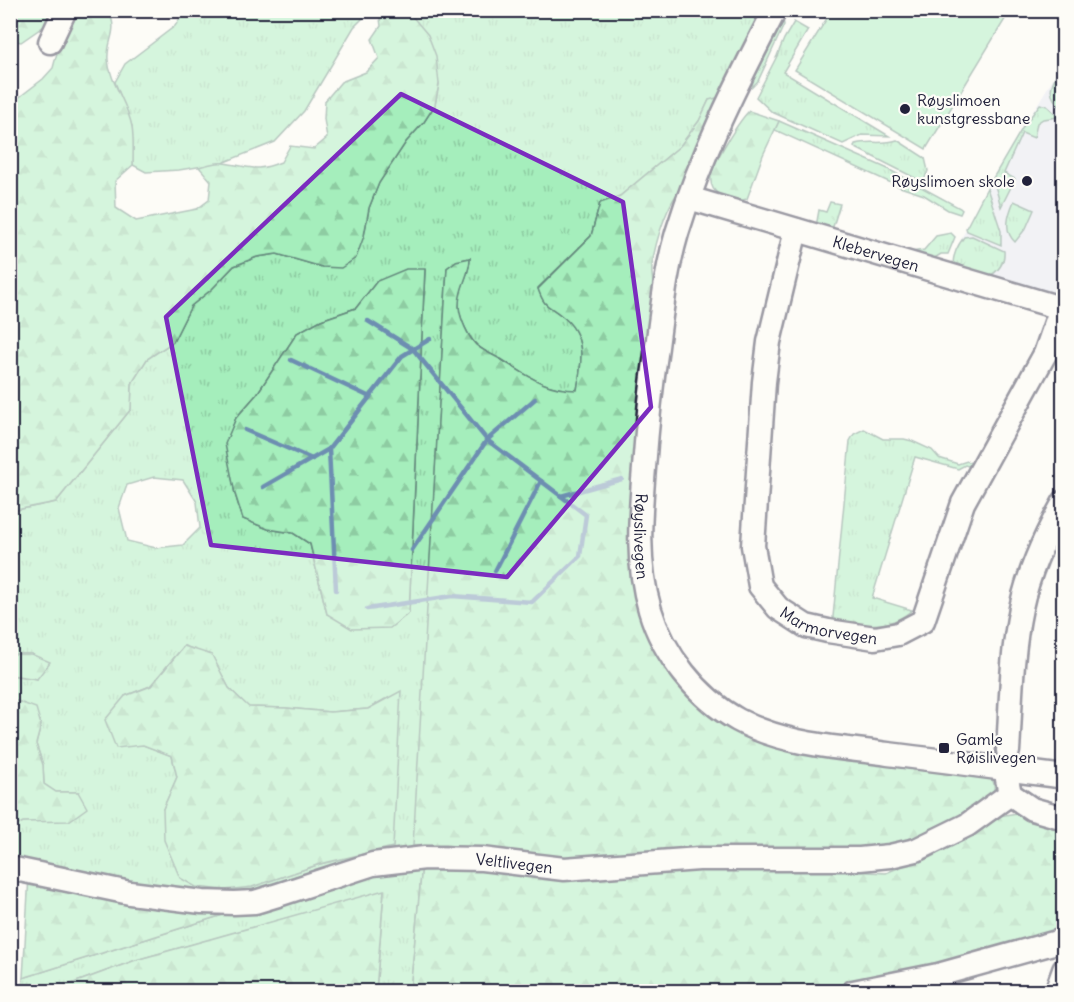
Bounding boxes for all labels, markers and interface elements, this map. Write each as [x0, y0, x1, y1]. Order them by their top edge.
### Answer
place label: Røyslimoen kunstgressbane [917, 90, 1030, 128]
marker: Røyslimoen kunstgressbane [898, 102, 912, 116]
place label: Røyslimoen skole [891, 171, 1015, 191]
marker: Røyslimoen skole [1020, 174, 1034, 188]
street label: Klebervegen [830, 231, 922, 276]
street label: Røyslivegen [630, 493, 653, 580]
street label: Marmorvegen [776, 602, 879, 648]
place label: Gamle Røislivegen [956, 729, 1036, 767]
marker: Gamle Røislivegen [937, 741, 951, 755]
street label: Veltlivegen [476, 849, 554, 878]

